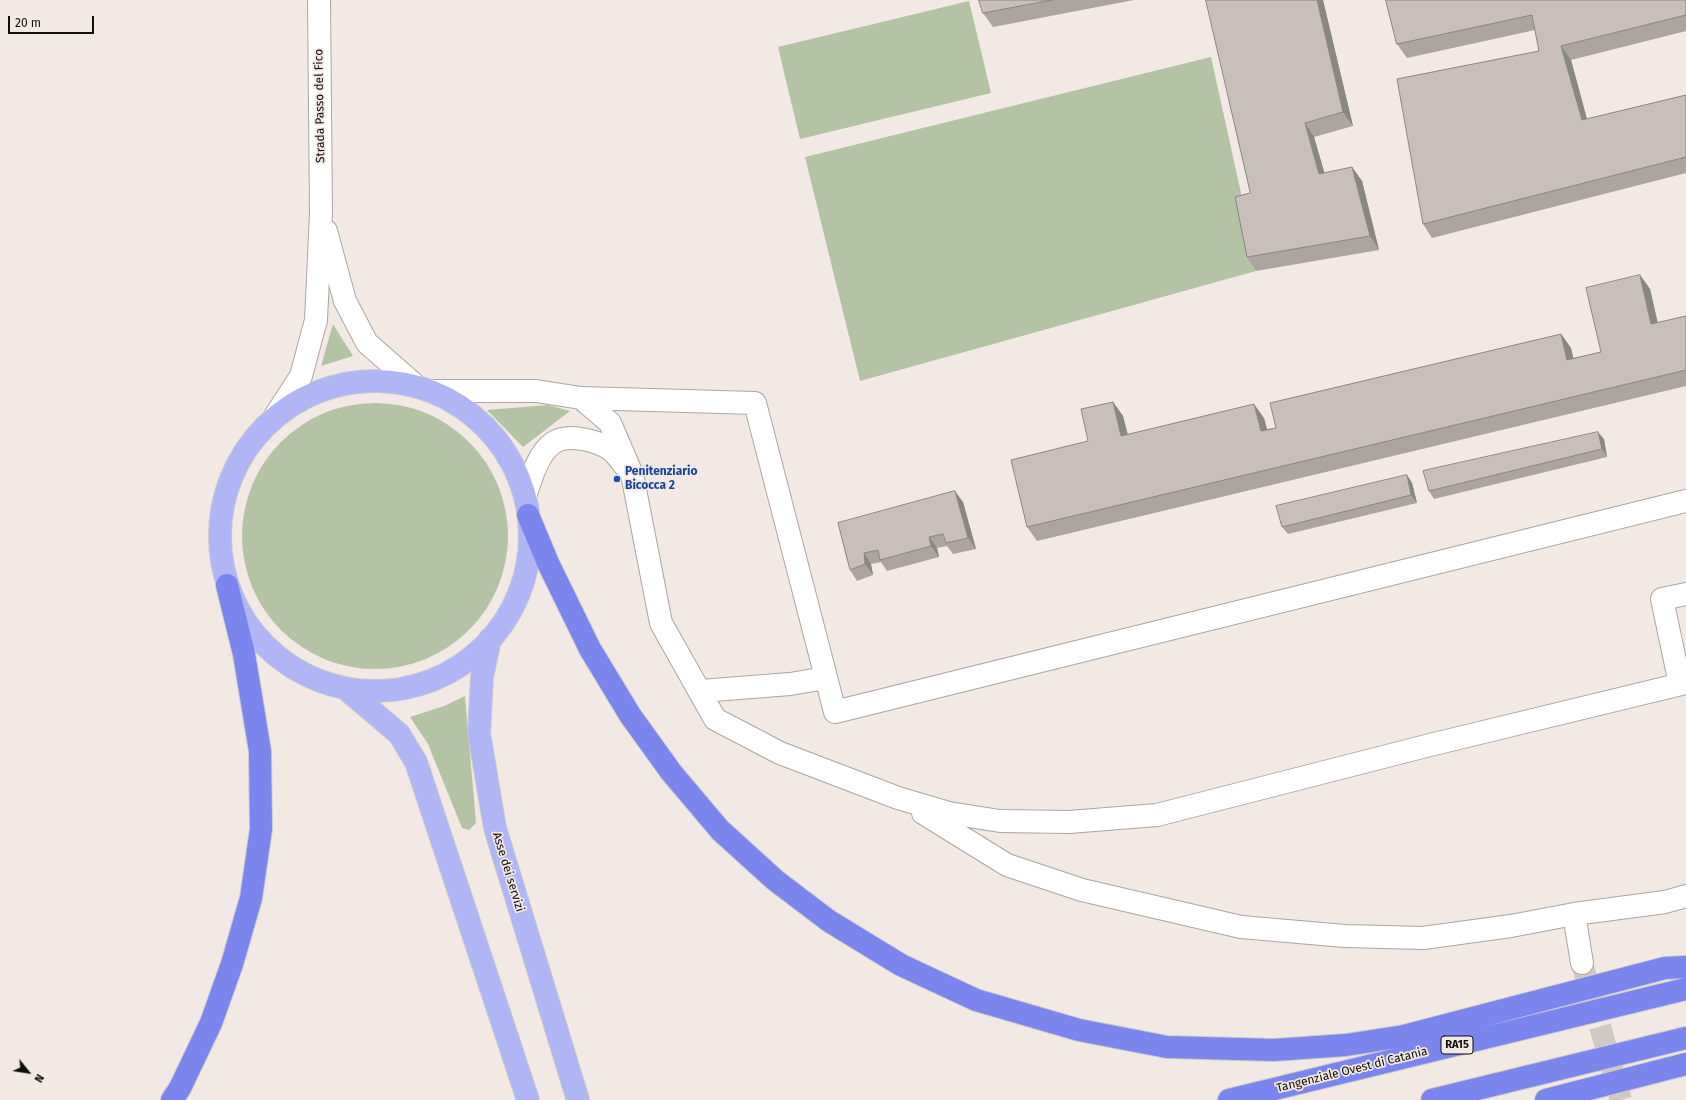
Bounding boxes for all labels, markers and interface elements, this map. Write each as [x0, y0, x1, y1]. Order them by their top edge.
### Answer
scale bar [10, 8, 96, 34]
text: 20 m [15, 16, 41, 30]
street label: Strada Passo del Fico [312, 49, 328, 163]
place label: Penitenziario Bicocca 2 [625, 465, 697, 493]
marker: Penitenziario Bicocca 2 [612, 474, 622, 484]
street label: Asse dei servizi [489, 830, 527, 914]
road number: RA15 [1441, 1036, 1473, 1054]
street label: Tangenziale Ovest di Catania [1275, 1044, 1429, 1096]
north arrow [8, 1052, 48, 1092]
text: N [31, 1072, 46, 1085]

